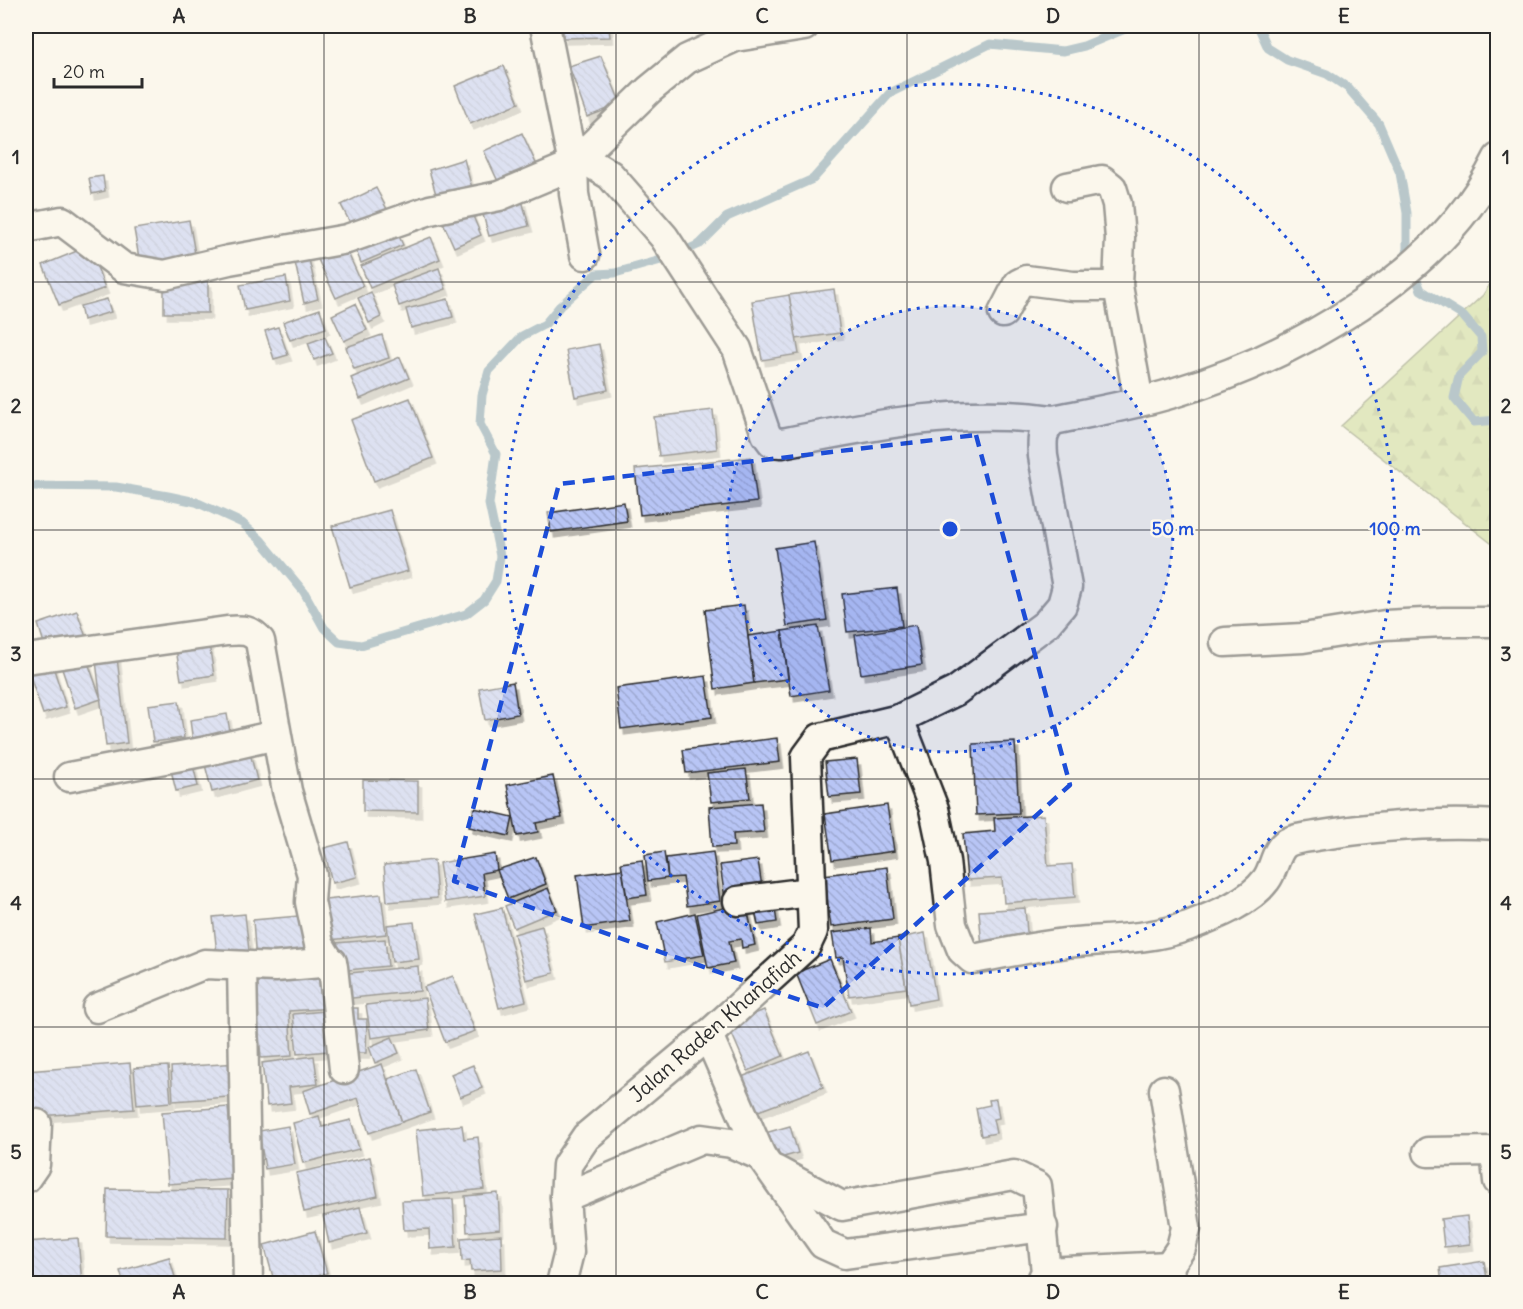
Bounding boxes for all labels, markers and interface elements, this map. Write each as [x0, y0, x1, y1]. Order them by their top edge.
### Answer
text: A [173, 3, 186, 28]
text: B [463, 3, 477, 28]
text: C [755, 3, 769, 28]
text: D [1046, 3, 1060, 28]
text: E [1338, 3, 1350, 28]
scale bar [54, 51, 142, 89]
text: 20 m [63, 60, 105, 83]
text: 1 [12, 144, 20, 169]
text: 1 [1502, 144, 1510, 169]
text: 2 [11, 393, 22, 418]
text: 2 [1501, 393, 1512, 418]
text: 50 m [1152, 517, 1194, 540]
text: 100 m [1370, 517, 1421, 540]
centre of rings [940, 519, 960, 539]
text: 3 [10, 641, 22, 666]
text: 3 [1500, 641, 1512, 666]
text: 4 [10, 890, 22, 915]
text: 4 [1500, 890, 1512, 915]
street label: Jalan Raden Khanafiah [623, 944, 807, 1108]
text: 5 [10, 1139, 22, 1164]
text: 5 [1500, 1139, 1512, 1164]
text: A [173, 1279, 186, 1304]
text: B [463, 1279, 477, 1304]
text: C [755, 1279, 769, 1304]
text: D [1046, 1279, 1060, 1304]
text: E [1338, 1279, 1350, 1304]

